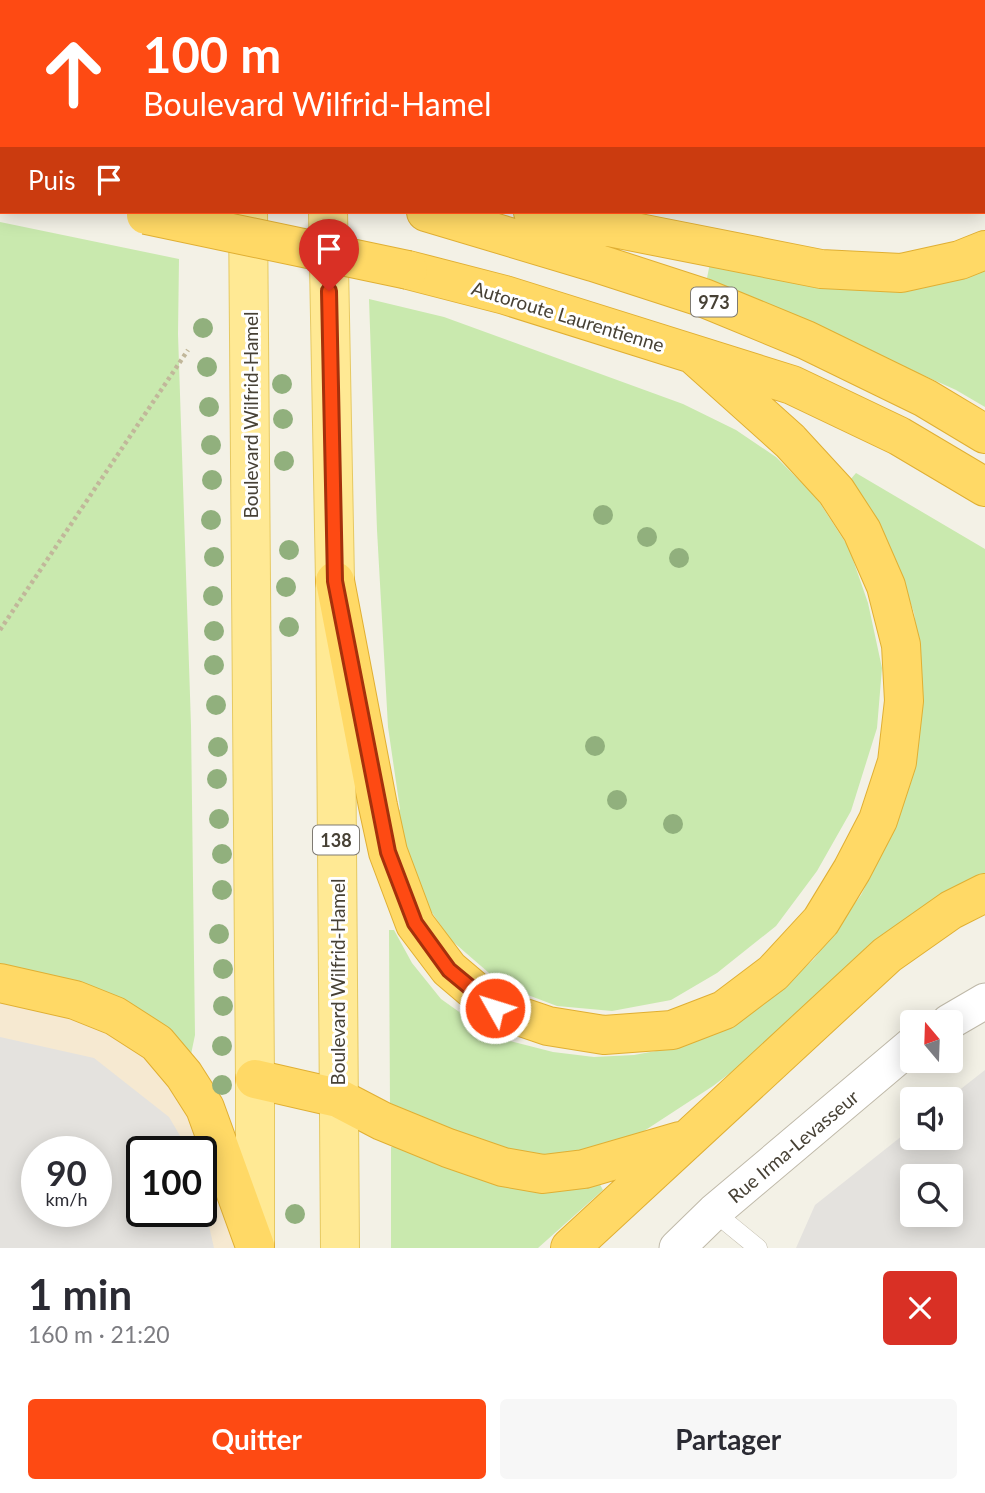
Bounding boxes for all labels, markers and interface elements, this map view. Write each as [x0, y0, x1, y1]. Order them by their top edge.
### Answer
text: 100 m [143, 25, 281, 83]
icon: ahead [28, 28, 119, 119]
text: Boulevard Wilfrid-Hamel [143, 84, 492, 123]
icon: arrive [90, 161, 128, 199]
text: Puis [28, 164, 76, 196]
pin [299, 219, 359, 291]
icon: arrive [310, 230, 348, 268]
street label: Autoroute Laurentienne [469, 276, 667, 356]
road number: 973 [691, 288, 737, 316]
street label: Boulevard Wilfrid-Hamel [239, 312, 262, 518]
road number: 138 [313, 826, 359, 854]
street label: Boulevard Wilfrid-Hamel [326, 879, 349, 1085]
position arrow [458, 971, 532, 1045]
north arrow [900, 1010, 962, 1073]
map controls [900, 1010, 963, 1227]
street label: Rue Irma-Levasseur [723, 1085, 863, 1207]
button: sound [900, 1087, 963, 1150]
speed limit sign: 100 [126, 1136, 217, 1227]
text: 90 [46, 1151, 87, 1193]
button: search [900, 1164, 963, 1227]
text: km/h [45, 1188, 88, 1210]
text: 1 min [28, 1269, 132, 1319]
button: close [883, 1271, 957, 1345]
text: 160 m · 21:20 [28, 1320, 170, 1348]
button: Quitter [28, 1399, 486, 1479]
button: Partager [500, 1399, 957, 1479]

